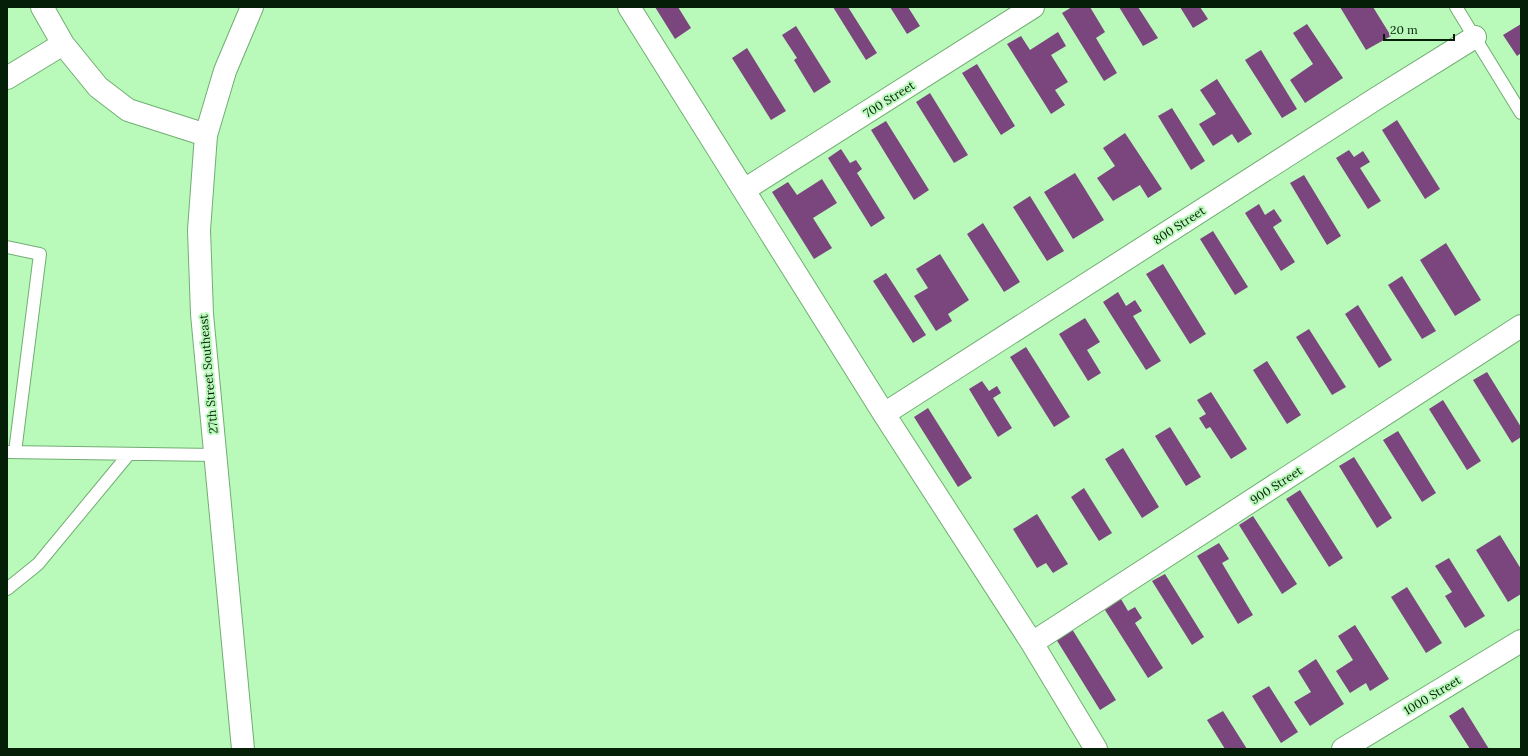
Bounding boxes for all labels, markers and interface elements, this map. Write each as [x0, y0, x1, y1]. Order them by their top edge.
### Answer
scale bar [1384, 16, 1454, 42]
text: 20 m [1390, 22, 1418, 37]
street label: 700 Street [861, 77, 918, 121]
street label: 800 Street [1150, 202, 1208, 247]
street label: 27th Street Southeast [195, 313, 221, 434]
street label: 900 Street [1247, 462, 1305, 507]
street label: 1000 Street [1401, 672, 1464, 718]

